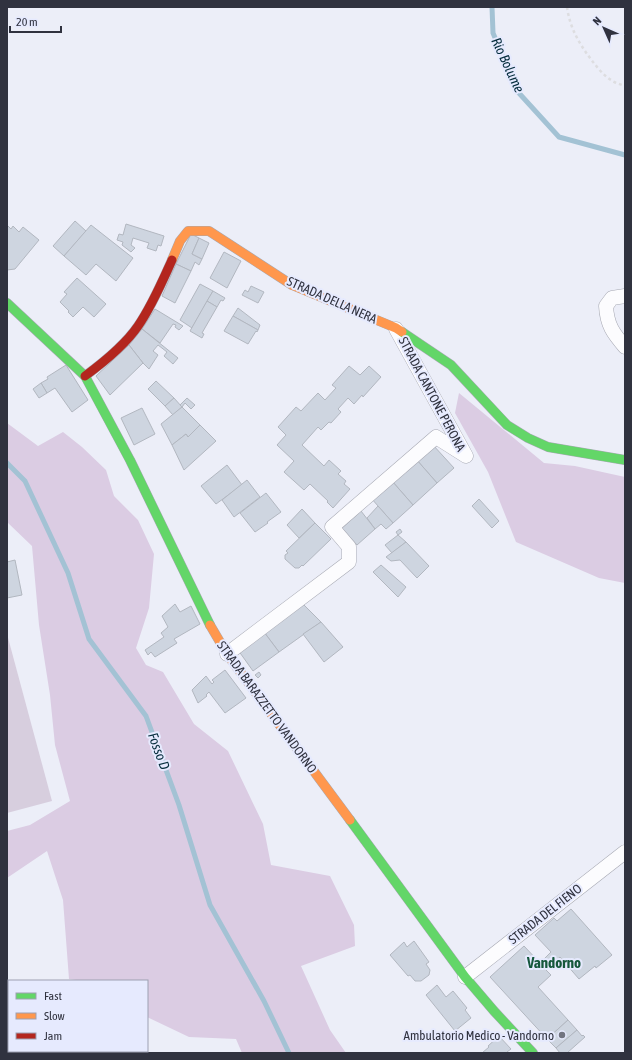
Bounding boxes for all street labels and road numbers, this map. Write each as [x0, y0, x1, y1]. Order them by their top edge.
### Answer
street label: STRADA DELLA NERA [285, 274, 380, 327]
street label: STRADA CANTONE PERONA [395, 334, 469, 454]
street label: STRADA BARAZZETTO VANDORNO [214, 638, 320, 776]
street label: STRADA DEL FIENO [506, 881, 585, 947]

